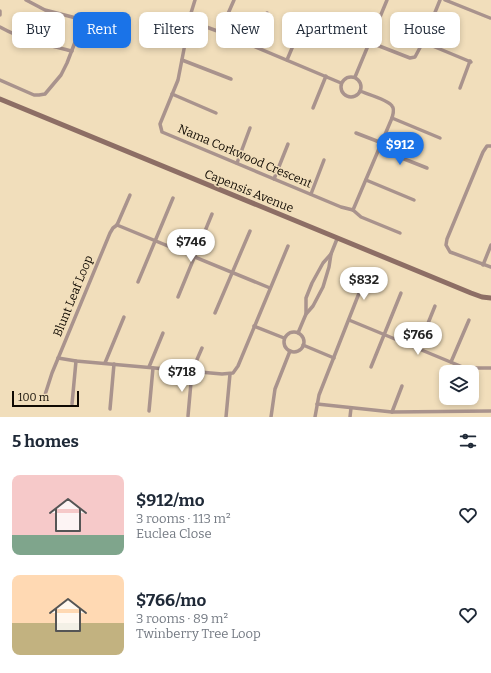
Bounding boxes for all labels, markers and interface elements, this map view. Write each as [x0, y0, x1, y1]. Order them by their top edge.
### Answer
chip: Buy [12, 12, 65, 48]
chip: Rent [73, 12, 131, 48]
chip: Filters [139, 12, 208, 48]
chip: New [216, 12, 274, 48]
chip: Apartment [282, 12, 382, 48]
chip: House [390, 12, 460, 48]
street label: Nama Corkwood Crescent [176, 121, 315, 191]
pin: $912 [376, 132, 424, 166]
text: $912 [386, 137, 414, 152]
street label: Capensis Avenue [202, 167, 296, 215]
pin: $746 [167, 229, 215, 263]
text: $746 [176, 234, 206, 249]
street label: Blunt Leaf Loop [50, 253, 96, 339]
pin: $832 [340, 267, 388, 301]
text: $832 [349, 272, 379, 287]
pin: $766 [394, 322, 442, 356]
text: $766 [403, 327, 433, 342]
pin: $718 [158, 359, 206, 393]
text: $718 [168, 364, 196, 379]
map controls [439, 365, 479, 405]
button: layers [439, 365, 479, 405]
scale bar [12, 389, 79, 408]
text: 100 m [18, 391, 49, 404]
icon: filters [457, 430, 479, 452]
text: 5 homes [12, 431, 79, 452]
text: $912/mo [136, 490, 204, 511]
icon: home [44, 491, 92, 539]
icon: heart [457, 504, 479, 526]
text: 3 rooms · 113 m² [136, 511, 231, 526]
text: Euclea Close [136, 526, 212, 541]
text: $766/mo [136, 590, 206, 611]
icon: home [44, 591, 92, 639]
icon: heart [457, 604, 479, 626]
text: 3 rooms · 89 m² [136, 611, 228, 626]
text: Twinberry Tree Loop [136, 626, 261, 641]

